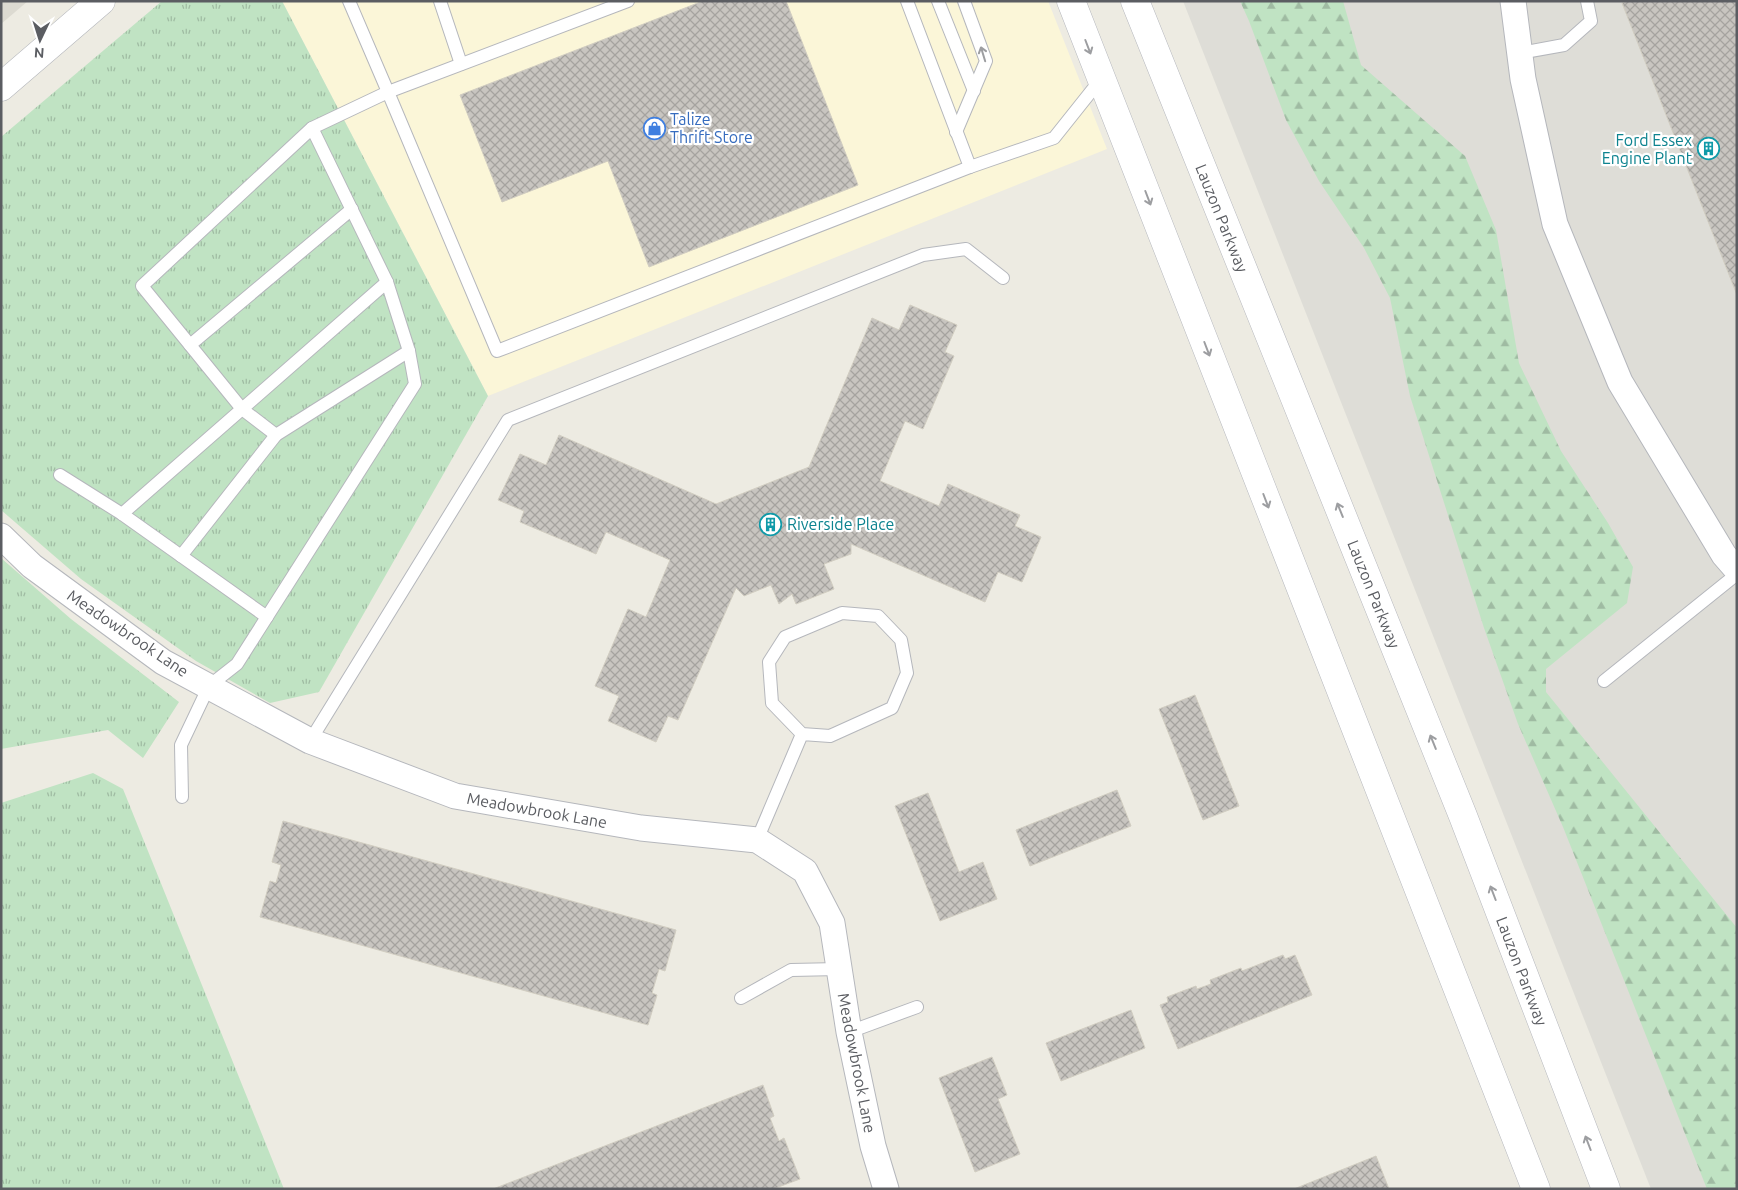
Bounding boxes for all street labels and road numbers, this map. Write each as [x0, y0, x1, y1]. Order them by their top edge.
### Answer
street label: Lauzon Parkway [1192, 161, 1252, 275]
street label: Lauzon Parkway [1344, 537, 1404, 651]
street label: Meadowbrook Lane [64, 586, 192, 680]
street label: Meadowbrook Lane [465, 789, 609, 831]
street label: Lauzon Parkway [1493, 914, 1551, 1028]
street label: Meadowbrook Lane [835, 991, 879, 1135]

